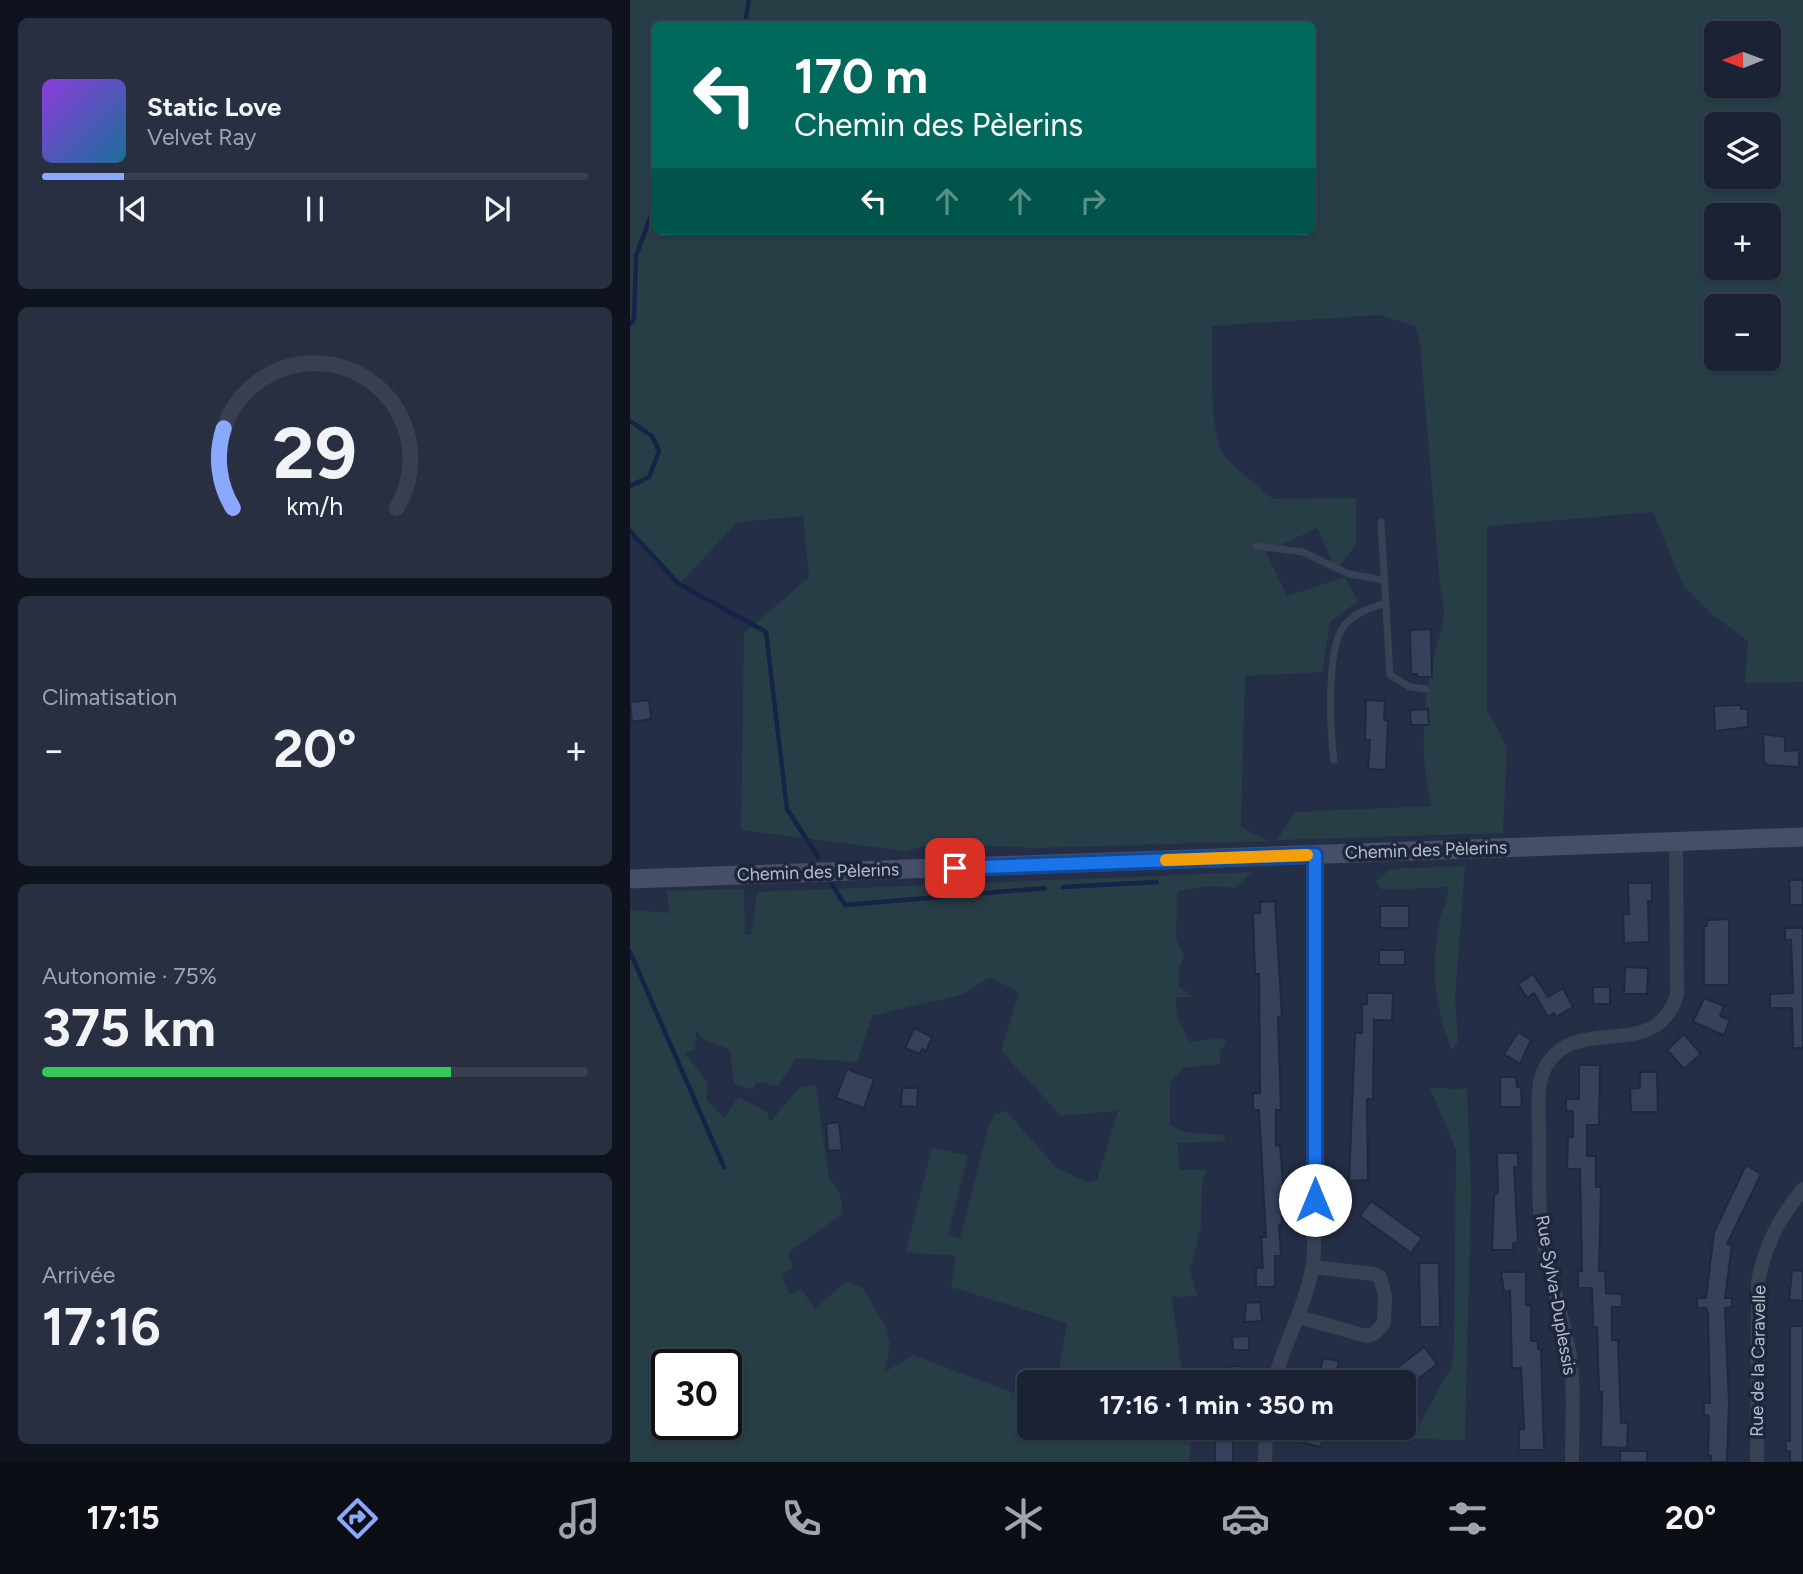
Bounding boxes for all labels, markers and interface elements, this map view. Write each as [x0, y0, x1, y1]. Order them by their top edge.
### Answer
north arrow [1704, 21, 1782, 98]
map controls [1704, 21, 1781, 371]
text: 170 m [794, 46, 928, 105]
icon: left [679, 49, 770, 140]
text: Static Love [147, 91, 281, 123]
text: Chemin des Pèlerins [794, 106, 1083, 144]
button: layers [1704, 112, 1781, 189]
text: Velvet Ray [147, 123, 256, 151]
icon: left [855, 182, 893, 220]
icon: ahead [928, 182, 966, 220]
icon: ahead [1001, 182, 1039, 220]
icon: right [1074, 182, 1112, 220]
icon: previous [114, 190, 152, 228]
icon: pause [296, 190, 334, 228]
icon: next [478, 190, 516, 228]
button: + [1704, 203, 1781, 280]
button: − [1704, 294, 1781, 371]
text: 29 [273, 410, 357, 497]
text: km/h [286, 491, 344, 521]
text: Climatisation [42, 683, 177, 711]
text: 20° [273, 718, 357, 780]
text: − [42, 727, 66, 773]
text: + [564, 727, 588, 773]
street label: Chemin des Pèlerins [1344, 836, 1508, 864]
pin [925, 838, 985, 898]
icon: arrive [936, 849, 974, 887]
street label: Chemin des Pèlerins [736, 858, 900, 886]
text: Autonomie · 75% [42, 962, 217, 990]
text: 375 km [42, 997, 216, 1059]
position arrow [1278, 1163, 1352, 1237]
street label: Rue Sylva-Duplessis [1531, 1213, 1581, 1377]
text: Arrivée [42, 1261, 115, 1289]
street label: Rue de la Caravelle [1746, 1285, 1770, 1437]
text: 17:16 [42, 1296, 161, 1358]
speed limit sign: 30 [651, 1349, 742, 1440]
text: 17:16 · 1 min · 350 m [1099, 1389, 1334, 1421]
icon: directions [333, 1494, 382, 1543]
icon: music [555, 1494, 604, 1543]
icon: phone [777, 1494, 826, 1543]
icon: climate [999, 1494, 1048, 1543]
icon: car [1221, 1494, 1270, 1543]
icon: filters [1443, 1494, 1492, 1543]
text: 17:15 [87, 1499, 160, 1537]
text: 20° [1665, 1499, 1716, 1537]

